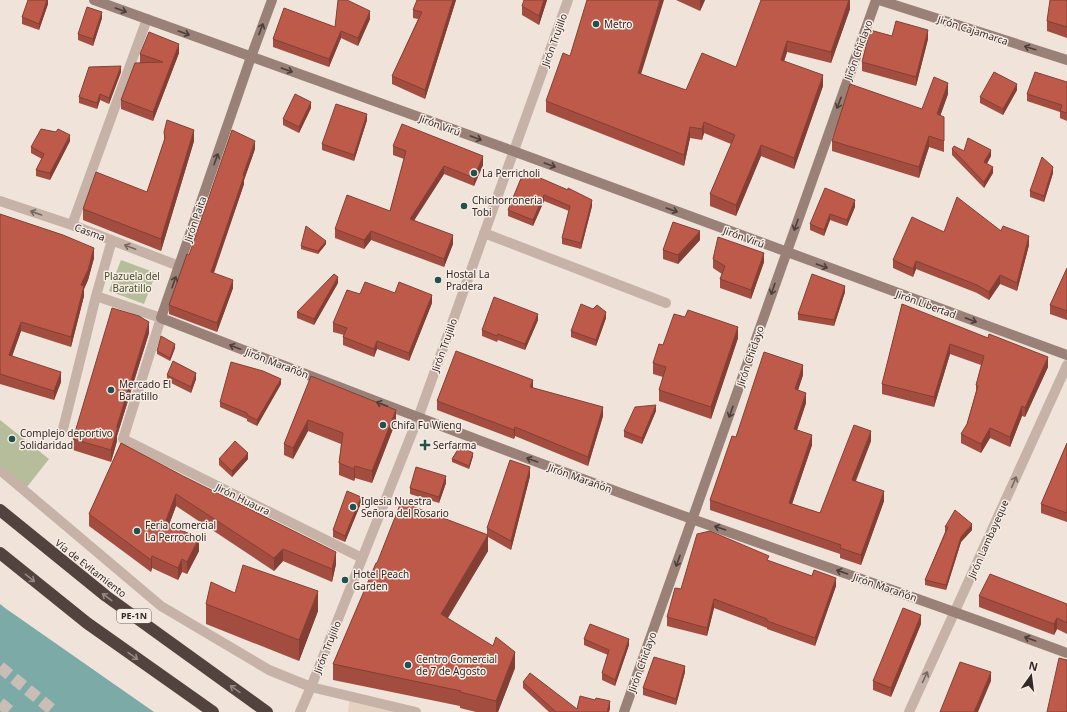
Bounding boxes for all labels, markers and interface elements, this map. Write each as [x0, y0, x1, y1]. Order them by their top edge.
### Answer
one-way arrow [114, 6, 126, 14]
street label: Jirón Trujillo [538, 11, 570, 70]
street label: Jirón Cajamarca [935, 12, 1010, 48]
place label: Metro [604, 17, 632, 31]
street label: Jirón Chiclayo [840, 18, 875, 83]
marker: Metro [591, 19, 601, 29]
one-way arrow [258, 23, 266, 35]
one-way arrow [177, 29, 189, 37]
one-way arrow [1024, 44, 1037, 51]
one-way arrow [281, 67, 293, 75]
one-way arrow [835, 96, 843, 108]
street label: Jirón Virú [416, 111, 463, 139]
one-way arrow [469, 134, 481, 142]
one-way arrow [213, 152, 220, 165]
one-way arrow [543, 162, 556, 169]
place label: La Perricholi [482, 166, 540, 180]
marker: La Perricholi [469, 168, 479, 178]
place label: Chichorroneria Tobi [472, 193, 542, 219]
street label: Jirón Paita [180, 194, 209, 245]
marker: Chichorroneria Tobi [459, 201, 469, 211]
one-way arrow [665, 207, 677, 215]
one-way arrow [29, 209, 42, 216]
one-way arrow [791, 219, 799, 231]
street label: Casma [73, 220, 107, 244]
street label: Jirón Virú [720, 223, 767, 251]
one-way arrow [124, 242, 136, 250]
one-way arrow [816, 262, 828, 270]
place label: Hostal La Pradera [446, 267, 490, 293]
park label: Plazuela del Baratillo [104, 269, 160, 295]
marker: Hostal La Pradera [433, 275, 443, 285]
one-way arrow [170, 276, 178, 288]
one-way arrow [769, 283, 776, 296]
street label: Jirón Libertad [893, 286, 958, 321]
street label: Jirón Trujillo [428, 316, 460, 375]
one-way arrow [964, 317, 977, 324]
street label: Jirón Chiclayo [733, 324, 767, 389]
one-way arrow [229, 342, 241, 350]
street label: Jirón Marañón [242, 344, 311, 381]
place label: Mercado El Baratillo [119, 377, 171, 403]
marker: Mercado El Baratillo [106, 385, 116, 395]
one-way arrow [376, 399, 388, 407]
one-way arrow [726, 406, 734, 418]
place label: Chifa Fu Wieng [391, 418, 462, 432]
marker: Chifa Fu Wieng [378, 420, 388, 430]
place label: Complejo deportivo Solidaridad [20, 426, 113, 452]
marker: Complejo deportivo Solidaridad [7, 434, 17, 444]
place label: Serfarma [433, 438, 476, 452]
marker: Serfarma [420, 440, 430, 450]
one-way arrow [526, 455, 538, 463]
street label: Jirón Marañón [545, 460, 614, 496]
one-way arrow [1011, 476, 1018, 488]
street label: Jirón Huaura [213, 479, 273, 518]
place label: Iglesia Nuestra Señora del Rosario [361, 494, 449, 520]
street label: Jirón Lambayeque [964, 497, 1012, 581]
marker: Iglesia Nuestra Señora del Rosario [348, 502, 358, 512]
place label: Feria comercial La Perrocholi [145, 518, 216, 544]
one-way arrow [714, 524, 726, 532]
marker: Feria comercial La Perrocholi [132, 526, 142, 536]
street label: Vía de Evitamiento [52, 536, 130, 600]
one-way arrow [674, 555, 682, 567]
place label: Hotel Peach Garden [353, 567, 409, 593]
one-way arrow [837, 567, 849, 575]
street label: Jirón Marañón [850, 569, 919, 604]
one-way arrow [25, 573, 36, 582]
marker: Hotel Peach Garden [340, 575, 350, 585]
one-way arrow [102, 592, 113, 601]
road number: PE-1N [117, 609, 151, 623]
street label: Jirón Trujillo [310, 619, 344, 676]
street label: Jirón Chiclayo [624, 630, 659, 695]
one-way arrow [1025, 635, 1037, 643]
one-way arrow [128, 652, 139, 661]
place label: Centro Comercial de 7 de Agosto [416, 652, 497, 678]
north arrow [1011, 656, 1051, 696]
text: N [1027, 657, 1040, 674]
marker: Centro Comercial de 7 de Agosto [403, 660, 413, 670]
one-way arrow [922, 671, 929, 683]
one-way arrow [230, 685, 241, 693]

